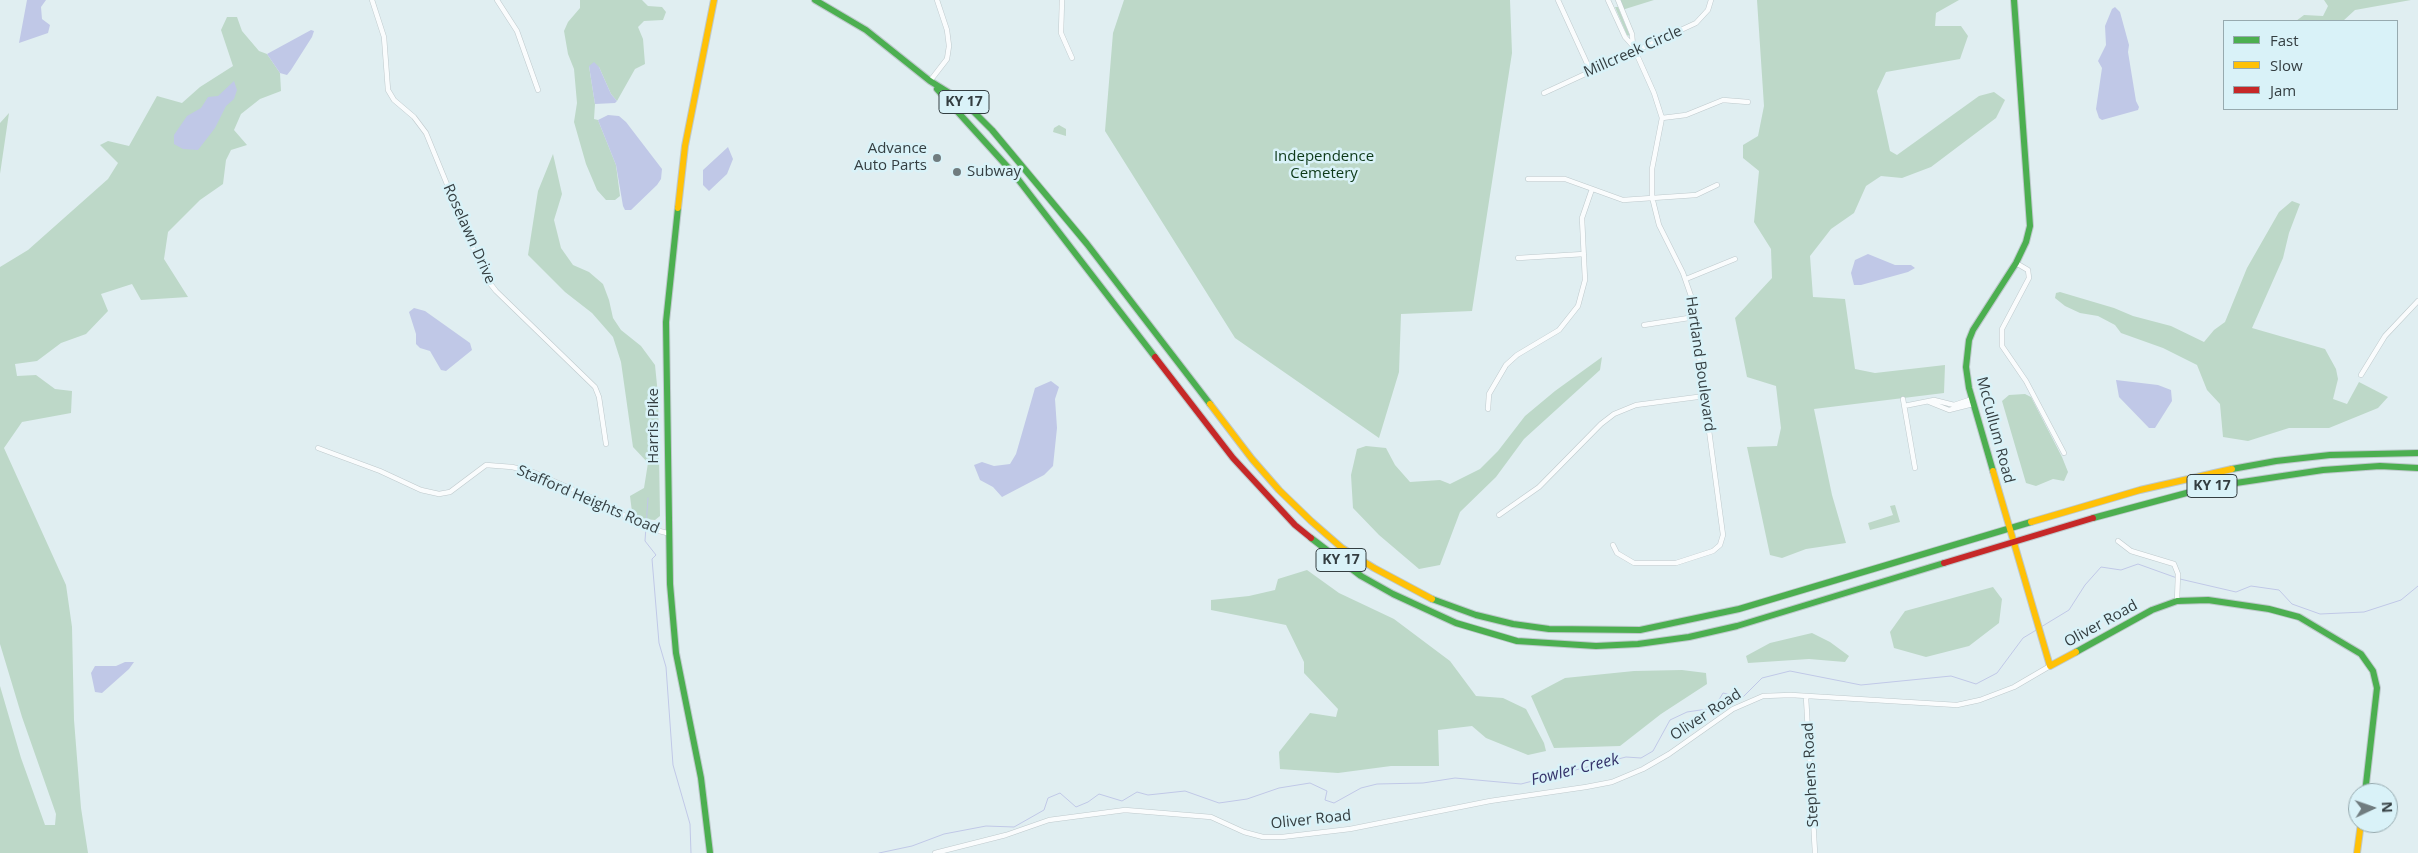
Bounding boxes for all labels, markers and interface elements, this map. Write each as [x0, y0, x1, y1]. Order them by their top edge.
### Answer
legend [2223, 20, 2398, 110]
street label: Millcreek Circle [1581, 22, 1685, 82]
text: Fast [2270, 30, 2299, 50]
text: Slow [2270, 55, 2303, 75]
text: Jam [2270, 80, 2296, 100]
road number: KY 17 [939, 90, 989, 114]
place label: Advance Auto Parts [854, 140, 927, 175]
park label: Independence Cemetery [1274, 148, 1374, 183]
marker: Advance Auto Parts [931, 152, 943, 164]
place label: Subway [967, 163, 1021, 181]
marker: Subway [951, 166, 963, 178]
street label: Roselawn Drive [439, 181, 499, 287]
street label: Hartland Boulevard [1682, 295, 1718, 433]
street label: McCullum Road [1972, 375, 2018, 485]
street label: Harris Pike [645, 388, 663, 464]
street label: Stafford Heights Road [514, 462, 662, 538]
road number: KY 17 [2187, 474, 2237, 498]
road number: KY 17 [1316, 548, 1366, 572]
street label: Oliver Road [2061, 596, 2141, 652]
street label: Oliver Road [1667, 685, 1745, 745]
street label: Stephens Road [1799, 722, 1823, 828]
water label: Fowler Creek [1529, 750, 1621, 790]
north arrow [2348, 783, 2398, 833]
text: N [2378, 801, 2397, 813]
street label: Oliver Road [1270, 807, 1352, 833]

